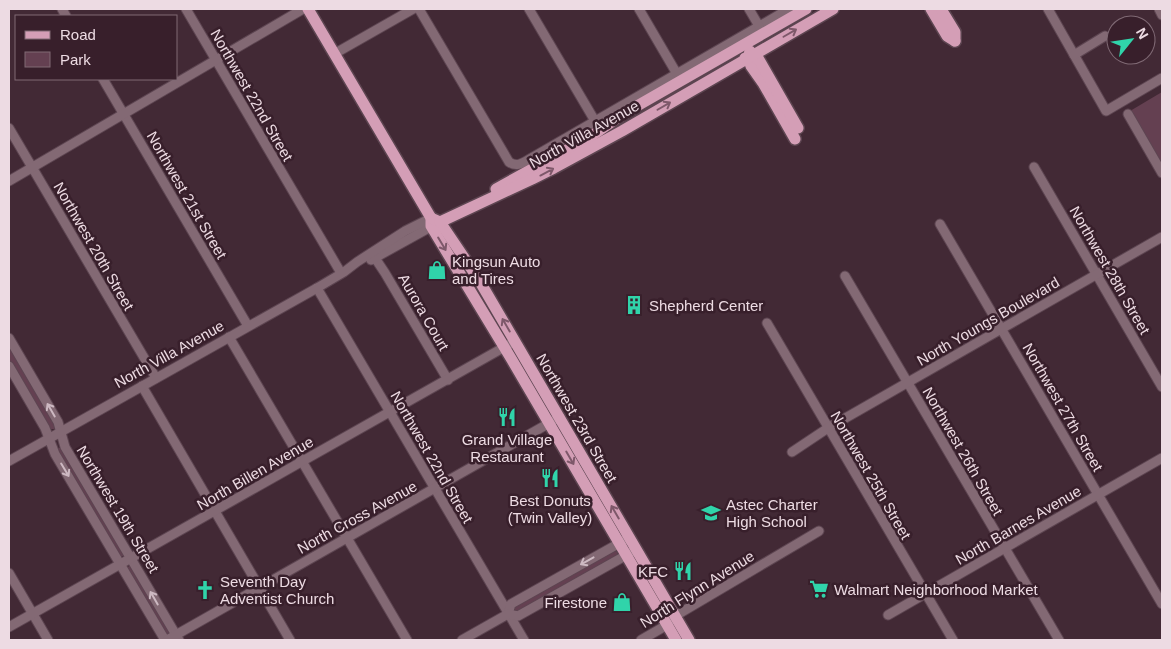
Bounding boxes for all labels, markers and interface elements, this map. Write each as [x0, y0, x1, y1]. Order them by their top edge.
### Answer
legend [15, 15, 178, 80]
north arrow [1106, 15, 1156, 65]
text: N [1133, 25, 1152, 42]
text: Road [60, 26, 96, 43]
street label: Northwest 22nd Street [207, 26, 297, 165]
one-way arrow [783, 28, 797, 38]
text: Park [60, 51, 91, 68]
street label: North Villa Avenue [526, 97, 642, 171]
one-way arrow [656, 101, 670, 111]
street label: Northwest 21st Street [144, 128, 231, 262]
one-way arrow [539, 166, 554, 176]
street label: Northwest 20th Street [50, 179, 138, 314]
street label: Northwest 28th Street [1066, 203, 1154, 338]
one-way arrow [437, 236, 447, 250]
place label: Kingsun Auto and Tires [452, 253, 540, 287]
shop icon: Kingsun Auto and Tires [426, 259, 448, 281]
street label: Aurora Court [395, 271, 453, 354]
street label: North Youngs Boulevard [914, 273, 1062, 369]
building icon: Shepherd Center [623, 294, 645, 316]
place label: Shepherd Center [649, 297, 763, 314]
street label: North Villa Avenue [111, 317, 227, 391]
one-way arrow [500, 319, 510, 333]
street label: Northwest 27th Street [1019, 340, 1107, 475]
street label: Northwest 23rd Street [533, 351, 621, 486]
street label: Northwest 26th Street [919, 384, 1007, 519]
street label: Northwest 22nd Street [387, 388, 477, 527]
one-way arrow [46, 403, 56, 418]
restaurant icon: Grand Village Restaurant [496, 406, 518, 428]
street label: Northwest 25th Street [827, 408, 915, 543]
place label: Grand Village Restaurant [462, 431, 552, 465]
street label: North Billen Avenue [194, 433, 316, 513]
street label: Northwest 19th Street [73, 442, 163, 576]
one-way arrow [565, 450, 575, 465]
one-way arrow [60, 463, 70, 477]
restaurant icon: Best Donuts (Twin Valley) [539, 467, 561, 489]
street label: North Cross Avenue [294, 477, 420, 557]
street label: North Barnes Avenue [952, 482, 1084, 568]
place label: Best Donuts (Twin Valley) [508, 492, 592, 526]
place label: Astec Charter High School [726, 496, 818, 530]
school or university icon: Astec Charter High School [700, 502, 722, 524]
one-way arrow [609, 506, 619, 520]
street label: North Flynn Avenue [637, 547, 757, 631]
one-way arrow [580, 557, 595, 567]
restaurant icon: KFC [672, 560, 694, 582]
place label: KFC [638, 563, 668, 580]
place label: Seventh Day Adventist Church [220, 573, 334, 607]
supermarket icon: Walmart Neighborhood Market [808, 578, 830, 600]
church icon: Seventh Day Adventist Church [194, 579, 216, 601]
place label: Walmart Neighborhood Market [834, 581, 1039, 598]
shop icon: Firestone [611, 591, 633, 613]
one-way arrow [149, 592, 159, 606]
place label: Firestone [544, 594, 607, 611]

